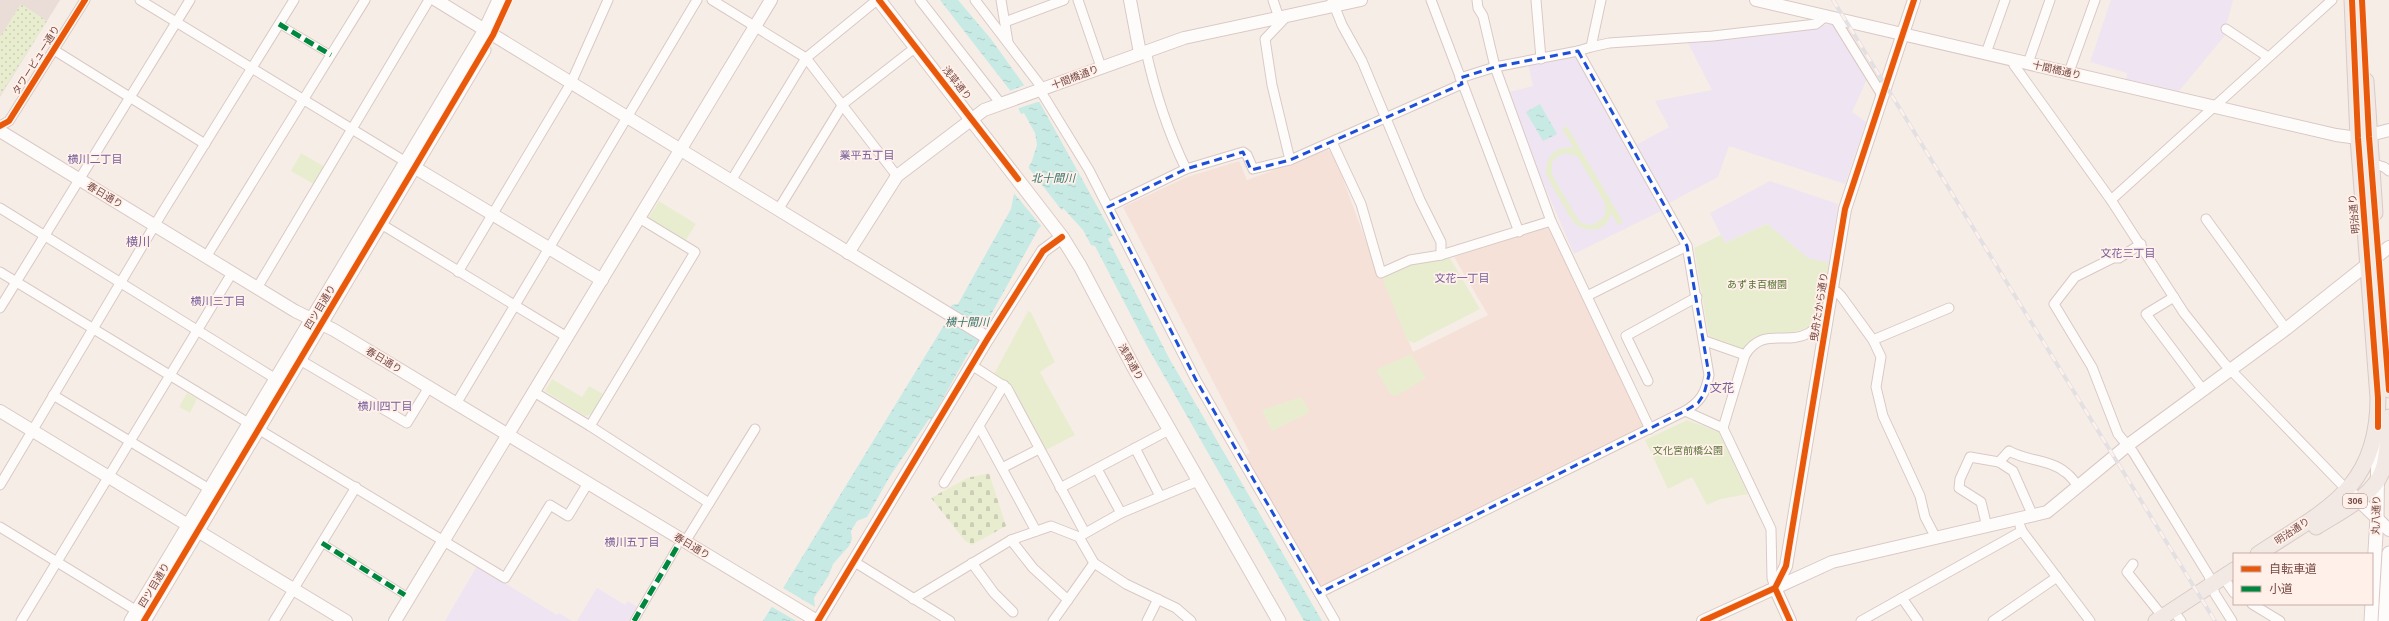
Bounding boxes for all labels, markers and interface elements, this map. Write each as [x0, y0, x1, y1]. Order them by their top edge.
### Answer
street label: タワービュー通り [10, 23, 62, 97]
street label: 十間橋通り [2031, 59, 2083, 81]
street label: 十間橋通り [1050, 63, 1100, 91]
street label: 浅草通り [940, 64, 974, 102]
district label: 業平五丁目 [840, 149, 895, 161]
district label: 横川二丁目 [68, 153, 123, 165]
water label: 北十間川 [1031, 172, 1076, 184]
street label: 春日通り [85, 180, 125, 210]
street label: 明治通り [2347, 194, 2361, 234]
district label: 横川 [126, 235, 150, 249]
district label: 文花三丁目 [2101, 247, 2156, 259]
district label: 文花一丁目 [1435, 272, 1490, 284]
street label: 曳舟たから通り [1808, 272, 1830, 342]
park label: あずま百樹園 [1727, 279, 1787, 290]
street label: 四ツ目通り [302, 283, 338, 331]
district label: 横川三丁目 [191, 295, 246, 307]
water label: 横十間川 [945, 316, 990, 328]
street label: 浅草通り [1116, 342, 1146, 382]
street label: 春日通り [364, 345, 404, 375]
district label: 文花 [1710, 381, 1734, 395]
district label: 横川四丁目 [358, 400, 413, 412]
park label: 文化宮前橋公園 [1653, 445, 1723, 456]
road number: 306 [2343, 494, 2367, 508]
street label: 丸八通り [2370, 495, 2382, 535]
street label: 明治通り [2272, 515, 2312, 547]
street label: 春日通り [672, 531, 712, 561]
district label: 横川五丁目 [605, 536, 660, 548]
legend [2233, 553, 2373, 605]
street label: 四ツ目通り [136, 561, 172, 609]
text: 自転車道 [2269, 562, 2317, 576]
text: 小道 [2269, 582, 2293, 596]

